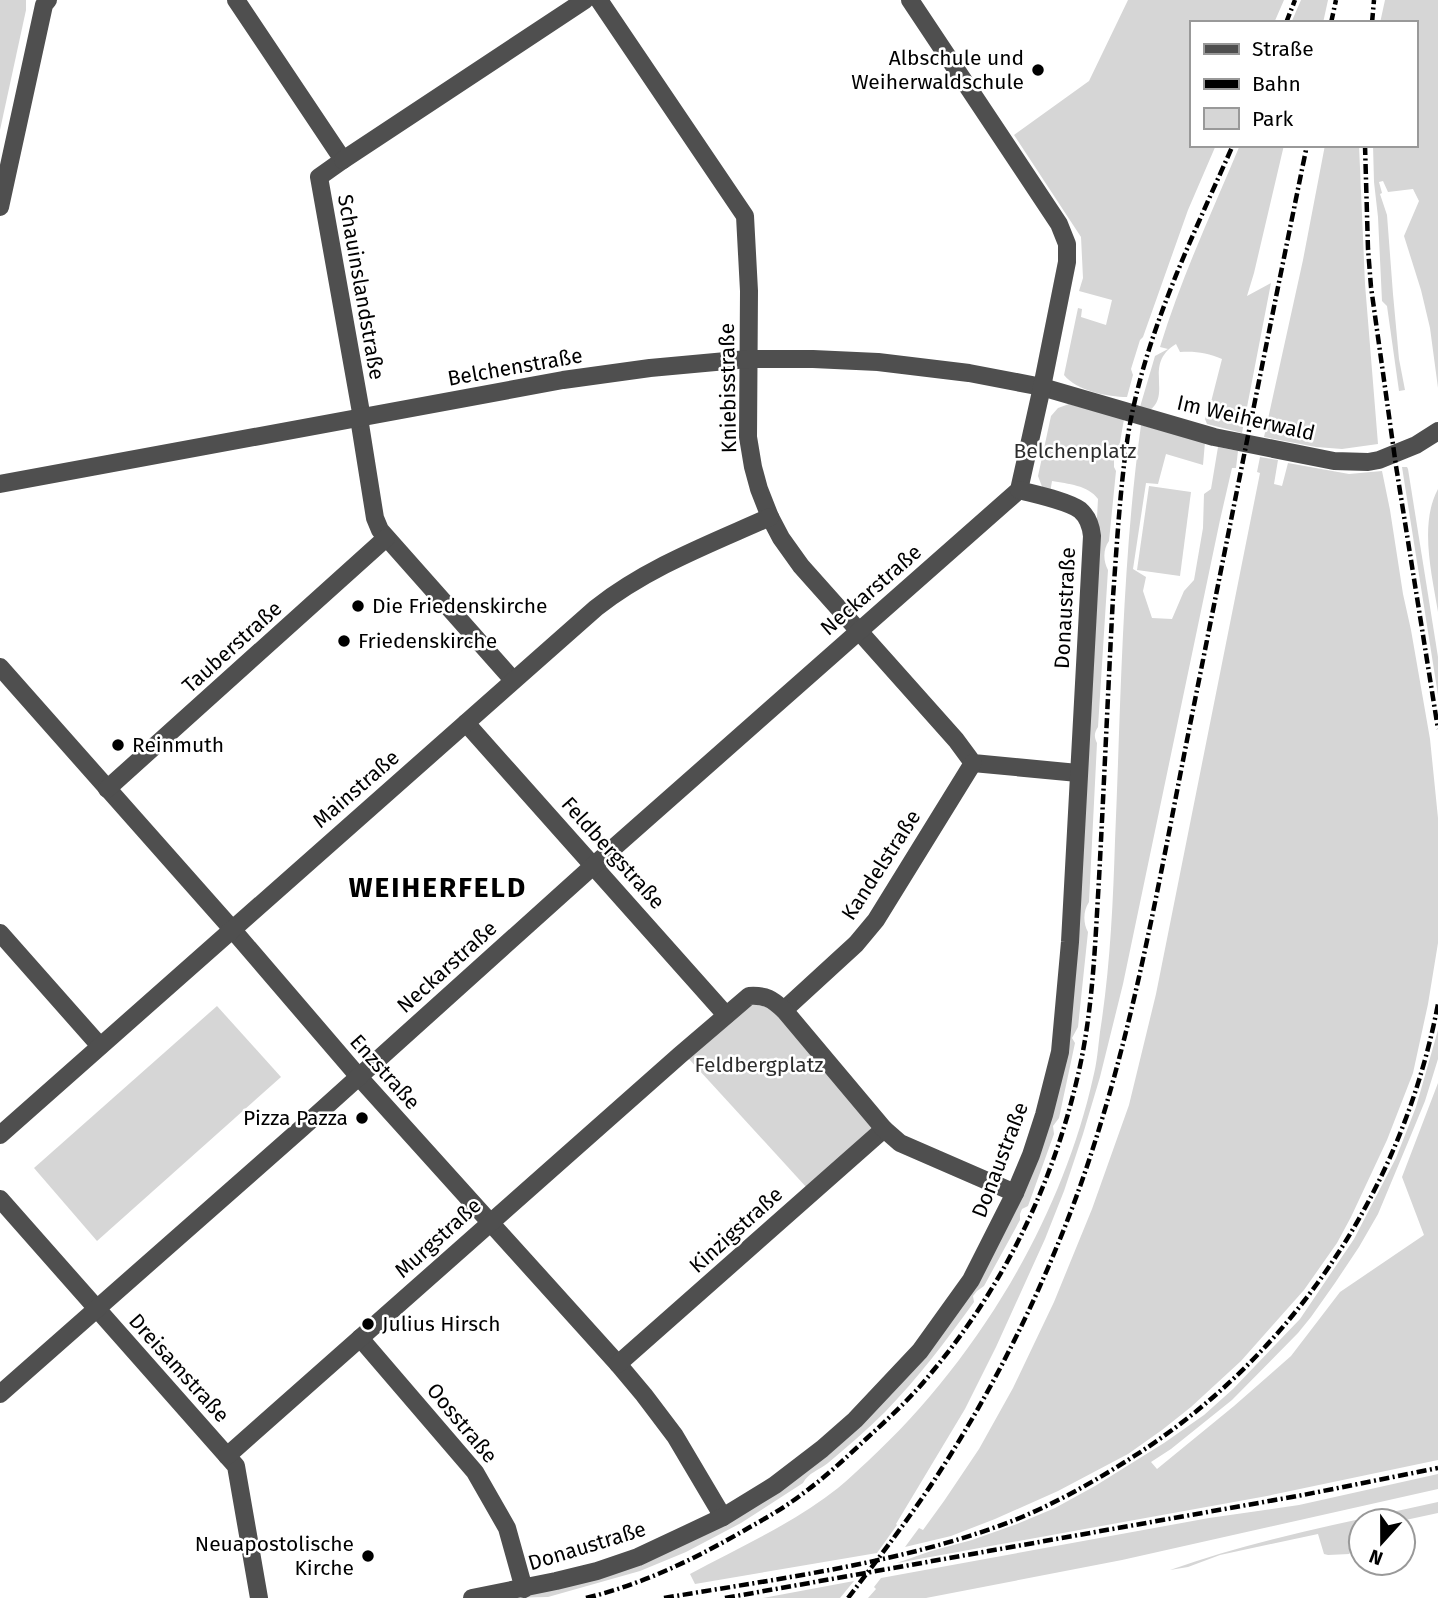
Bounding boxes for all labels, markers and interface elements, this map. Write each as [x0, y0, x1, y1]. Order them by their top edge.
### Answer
legend [1190, 21, 1417, 147]
text: Straße [1252, 36, 1314, 62]
place label: Albschule und Weiherwaldschule [851, 45, 1024, 95]
marker: Albschule und Weiherwaldschule [1030, 62, 1046, 78]
text: Bahn [1252, 71, 1301, 97]
text: Park [1252, 106, 1294, 132]
street label: Schauinslandstraße [332, 192, 390, 382]
street label: Kniebisstraße [714, 323, 742, 453]
street label: Belchenstraße [446, 342, 584, 392]
street label: Im Weiherwald [1175, 390, 1317, 446]
park label: Belchenplatz [1013, 438, 1137, 464]
street label: Neckarstraße [815, 539, 927, 641]
street label: Donaustraße [1049, 546, 1081, 670]
place label: Die Friedenskirche [372, 593, 548, 619]
street label: Tauberstraße [177, 595, 287, 699]
marker: Die Friedenskirche [350, 598, 366, 614]
place label: Friedenskirche [358, 628, 497, 654]
marker: Friedenskirche [336, 633, 352, 649]
place label: Reinmuth [132, 732, 224, 758]
marker: Reinmuth [110, 737, 126, 753]
street label: Mainstraße [307, 744, 405, 834]
street label: Feldbergstraße [556, 791, 670, 915]
street label: Kandelstraße [836, 805, 926, 925]
district label: WEIHERFELD [349, 871, 527, 904]
street label: Neckarstraße [392, 915, 502, 1019]
street label: Enzstraße [344, 1029, 426, 1115]
park label: Feldbergplatz [695, 1052, 823, 1078]
street label: Donaustraße [966, 1098, 1034, 1222]
place label: Pizza Pazza [243, 1105, 348, 1131]
marker: Pizza Pazza [354, 1110, 370, 1126]
street label: Kinzigstraße [684, 1181, 788, 1279]
street label: Murgstraße [389, 1192, 487, 1284]
street label: Dreisamstraße [123, 1308, 235, 1428]
place label: Julius Hirsch [382, 1311, 500, 1337]
marker: Julius Hirsch [360, 1316, 376, 1332]
street label: Oosstraße [421, 1378, 503, 1468]
north arrow [1347, 1507, 1417, 1577]
street label: Donaustraße [525, 1516, 649, 1576]
place label: Neuapostolische Kirche [195, 1531, 354, 1581]
text: N [1366, 1544, 1386, 1570]
marker: Neuapostolische Kirche [360, 1548, 376, 1564]

